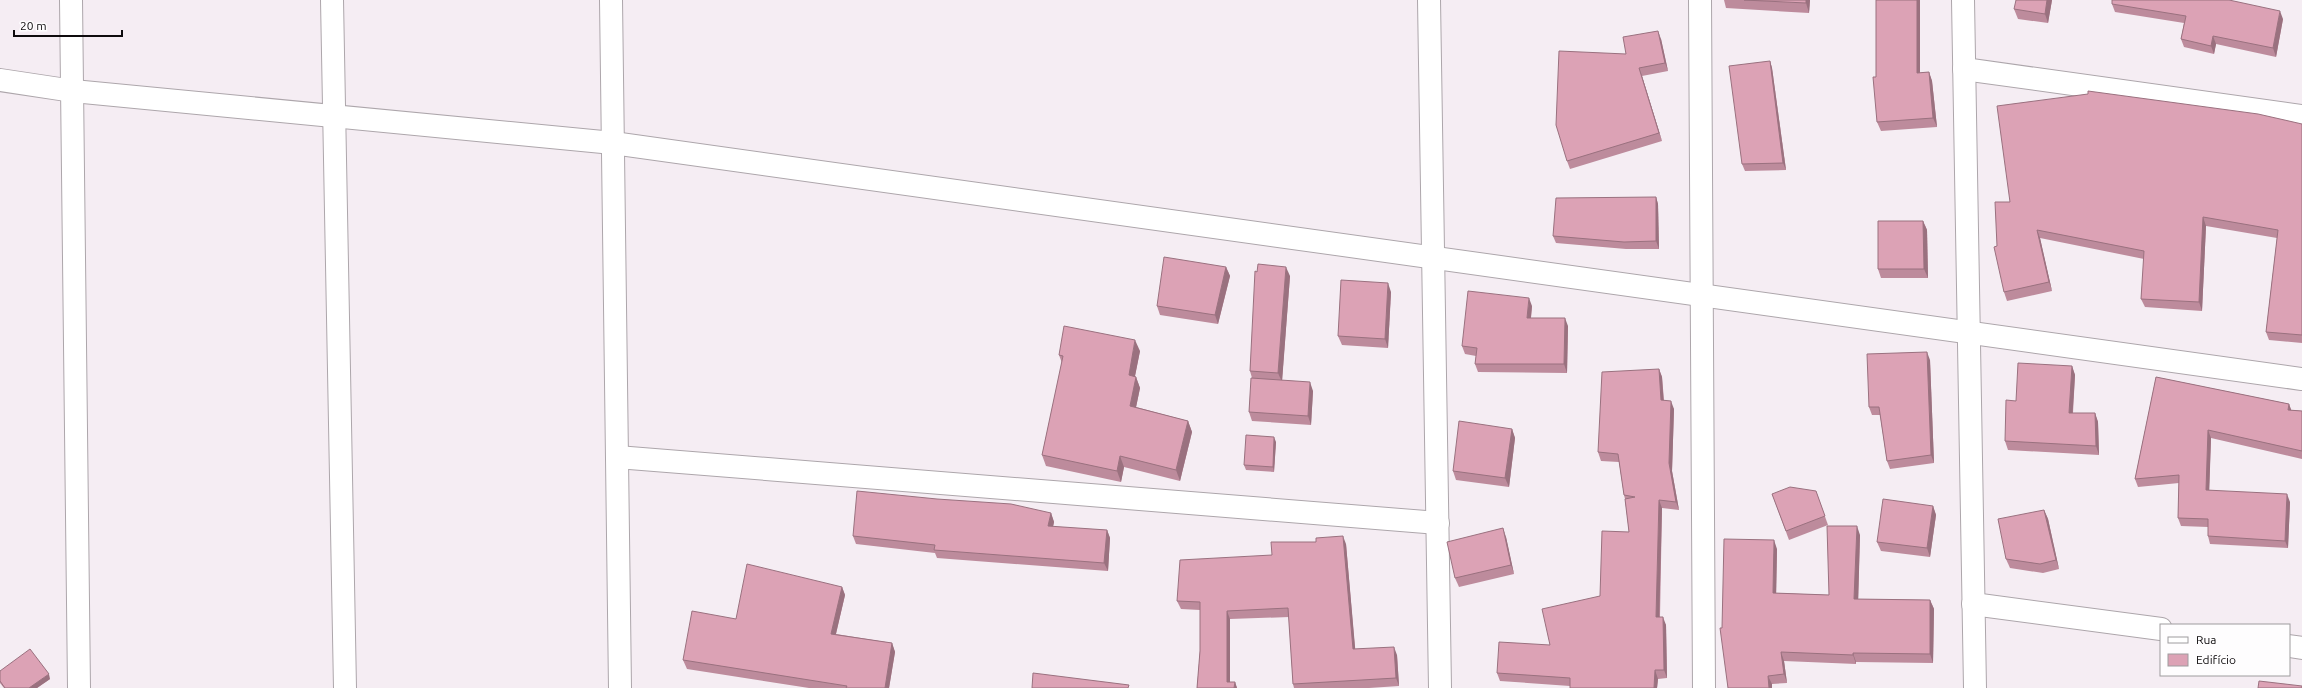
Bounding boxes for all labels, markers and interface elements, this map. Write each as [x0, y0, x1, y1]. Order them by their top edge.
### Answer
scale bar [14, 12, 122, 38]
text: 20 m [20, 19, 47, 32]
legend [2160, 624, 2290, 676]
text: Rua [2196, 633, 2217, 646]
text: Edifício [2196, 653, 2236, 666]

